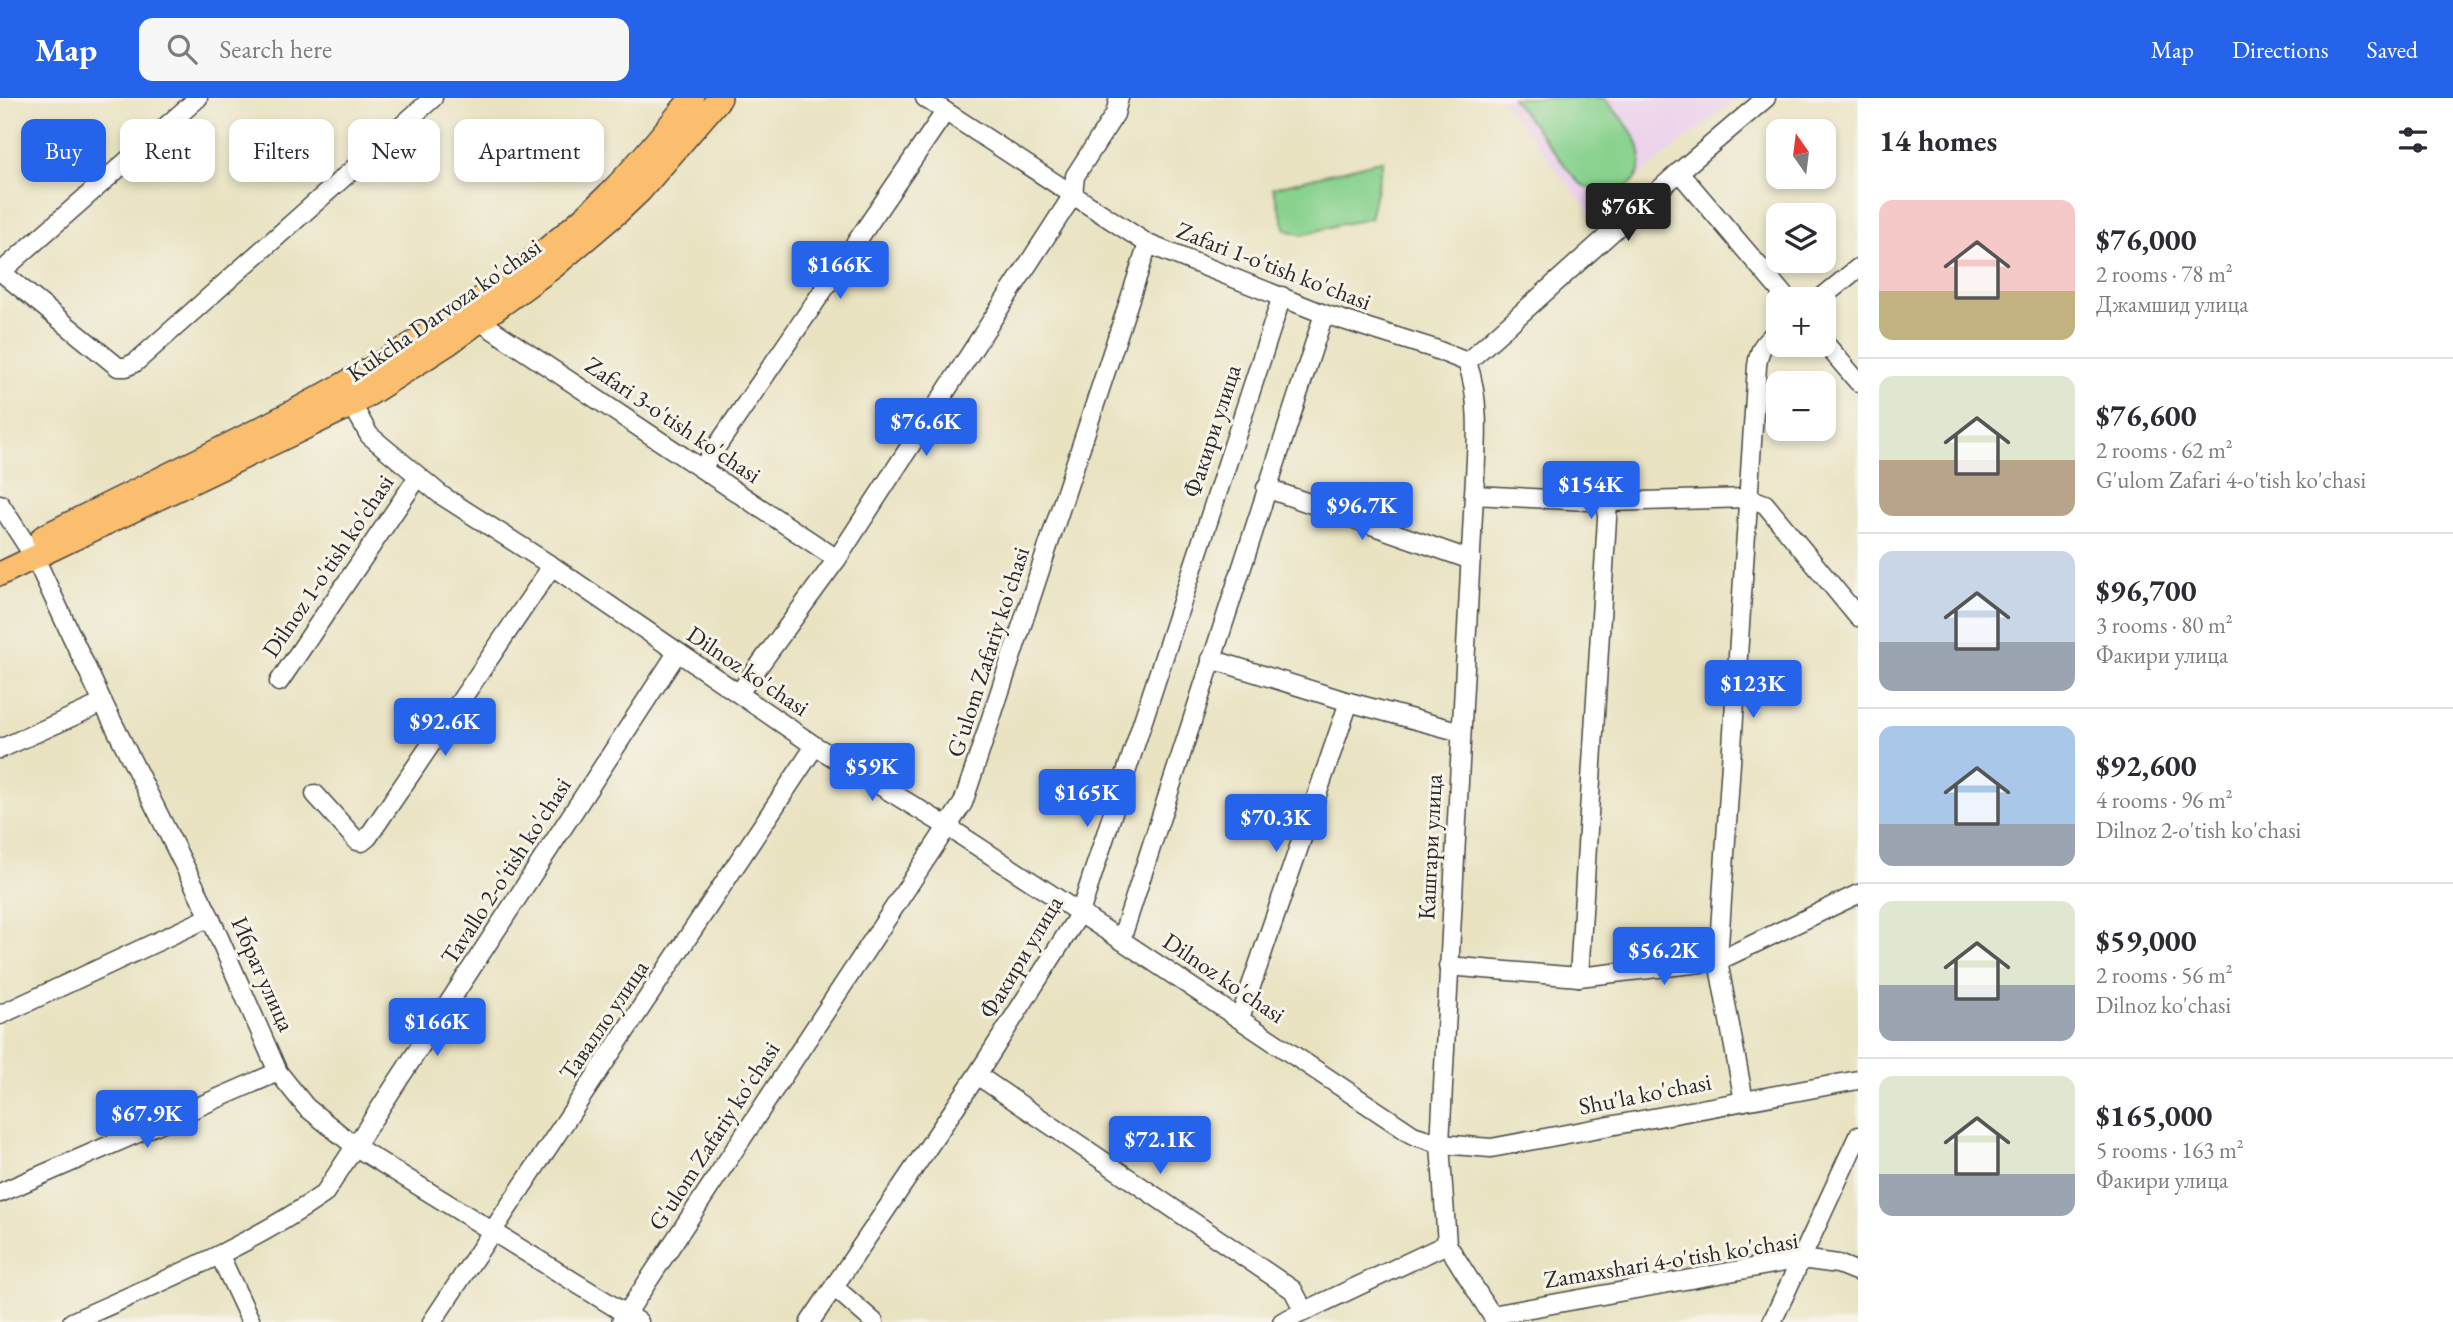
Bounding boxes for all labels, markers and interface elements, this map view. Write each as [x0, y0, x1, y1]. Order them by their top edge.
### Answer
search box [139, 18, 629, 81]
text: Map [35, 28, 97, 71]
icon: search [163, 30, 201, 68]
text: Search here [219, 32, 332, 66]
text: Map [2151, 34, 2194, 65]
text: Directions [2232, 34, 2329, 65]
text: Saved [2367, 34, 2418, 65]
chip: Buy [21, 119, 106, 182]
chip: Rent [120, 119, 215, 182]
chip: Filters [229, 119, 334, 182]
chip: New [348, 119, 440, 182]
chip: Apartment [454, 119, 604, 182]
north arrow [1766, 119, 1836, 189]
map controls [1766, 119, 1836, 441]
text: 14 homes [1879, 121, 1997, 160]
icon: filters [2394, 121, 2432, 159]
pin: $76K [1587, 184, 1669, 243]
text: $76K [1602, 191, 1654, 221]
button: layers [1766, 203, 1836, 273]
street label: Zafari 1-o'tish ko'chasi [1173, 214, 1376, 317]
text: $76,000 [2096, 220, 2197, 259]
icon: home [1935, 228, 2019, 312]
street label: Kukcha Darvoza ko'chasi [340, 231, 547, 388]
pin: $166K [791, 242, 889, 301]
text: $166K [808, 249, 872, 279]
text: 2 rooms · 78 m² [2096, 259, 2233, 289]
button: + [1766, 287, 1836, 357]
text: Джамшид улица [2096, 289, 2248, 319]
street label: Zafari 3-o'tish ko'chasi [579, 349, 767, 490]
street label: Факири улица [1175, 360, 1248, 501]
button: − [1766, 371, 1836, 441]
text: $76,600 [2096, 396, 2197, 435]
pin: $76.6K [869, 398, 983, 458]
icon: home [1935, 404, 2019, 488]
text: $76.6K [891, 406, 961, 436]
text: 2 rooms · 62 m² [2096, 435, 2233, 465]
pin: $154K [1542, 462, 1640, 521]
text: G'ulom Zafari 4-o'tish ko'chasi [2096, 465, 2366, 495]
street label: Dilnoz 1-o'tish ko'chasi [255, 468, 400, 663]
text: $154K [1559, 469, 1623, 499]
pin: $96.7K [1305, 482, 1419, 542]
text: $96.7K [1327, 490, 1397, 520]
street label: G'ulom Zafariy ko'chasi [939, 543, 1036, 761]
text: $96,700 [2096, 571, 2197, 610]
icon: home [1935, 579, 2019, 663]
text: 3 rooms · 80 m² [2096, 610, 2233, 640]
street label: Dilnoz ko'chasi [681, 618, 816, 723]
text: Факири улица [2096, 640, 2228, 670]
pin: $123K [1704, 660, 1802, 720]
text: $123K [1721, 668, 1785, 698]
pin: $92.6K [388, 698, 502, 758]
text: $92.6K [410, 706, 480, 736]
pin: $59K [831, 744, 913, 803]
text: $92,600 [2096, 746, 2197, 785]
text: $59K [846, 751, 898, 781]
icon: home [1935, 754, 2019, 838]
pin: $165K [1038, 770, 1136, 829]
street label: Tavallo 2-o'tish ko'chasi [433, 771, 578, 970]
street label: Кашгари улица [1410, 773, 1449, 921]
text: $165K [1055, 777, 1119, 807]
text: 4 rooms · 96 m² [2096, 785, 2233, 815]
pin: $70.3K [1219, 794, 1333, 854]
text: $70.3K [1241, 802, 1311, 832]
text: Dilnoz 2-o'tish ko'chasi [2096, 815, 2301, 845]
street label: Факири улица [972, 889, 1070, 1024]
street label: Ибрат улица [224, 912, 303, 1036]
text: $59,000 [2096, 921, 2197, 960]
street label: Dilnoz ko'chasi [1157, 925, 1292, 1030]
pin: $56.2K [1607, 928, 1721, 987]
icon: home [1935, 929, 2019, 1013]
text: $56.2K [1629, 935, 1699, 965]
street label: Тавалло улица [552, 953, 655, 1086]
text: 2 rooms · 56 m² [2096, 960, 2233, 990]
text: Dilnoz ko'chasi [2096, 990, 2231, 1020]
pin: $166K [388, 998, 486, 1058]
text: $166K [405, 1006, 469, 1036]
street label: G'ulom Zafariy ko'chasi [641, 1035, 786, 1236]
street label: Shu'la ko'chasi [1576, 1065, 1714, 1122]
pin: $67.9K [90, 1090, 204, 1150]
text: $165,000 [2096, 1096, 2212, 1135]
text: $67.9K [112, 1098, 182, 1128]
icon: home [1935, 1104, 2019, 1188]
pin: $72.1K [1103, 1116, 1217, 1176]
text: $72.1K [1125, 1124, 1195, 1154]
text: 5 rooms · 163 m² [2096, 1135, 2244, 1165]
text: Факири улица [2096, 1165, 2228, 1195]
street label: Zamaxshari 4-o'tish ko'chasi [1541, 1224, 1801, 1295]

